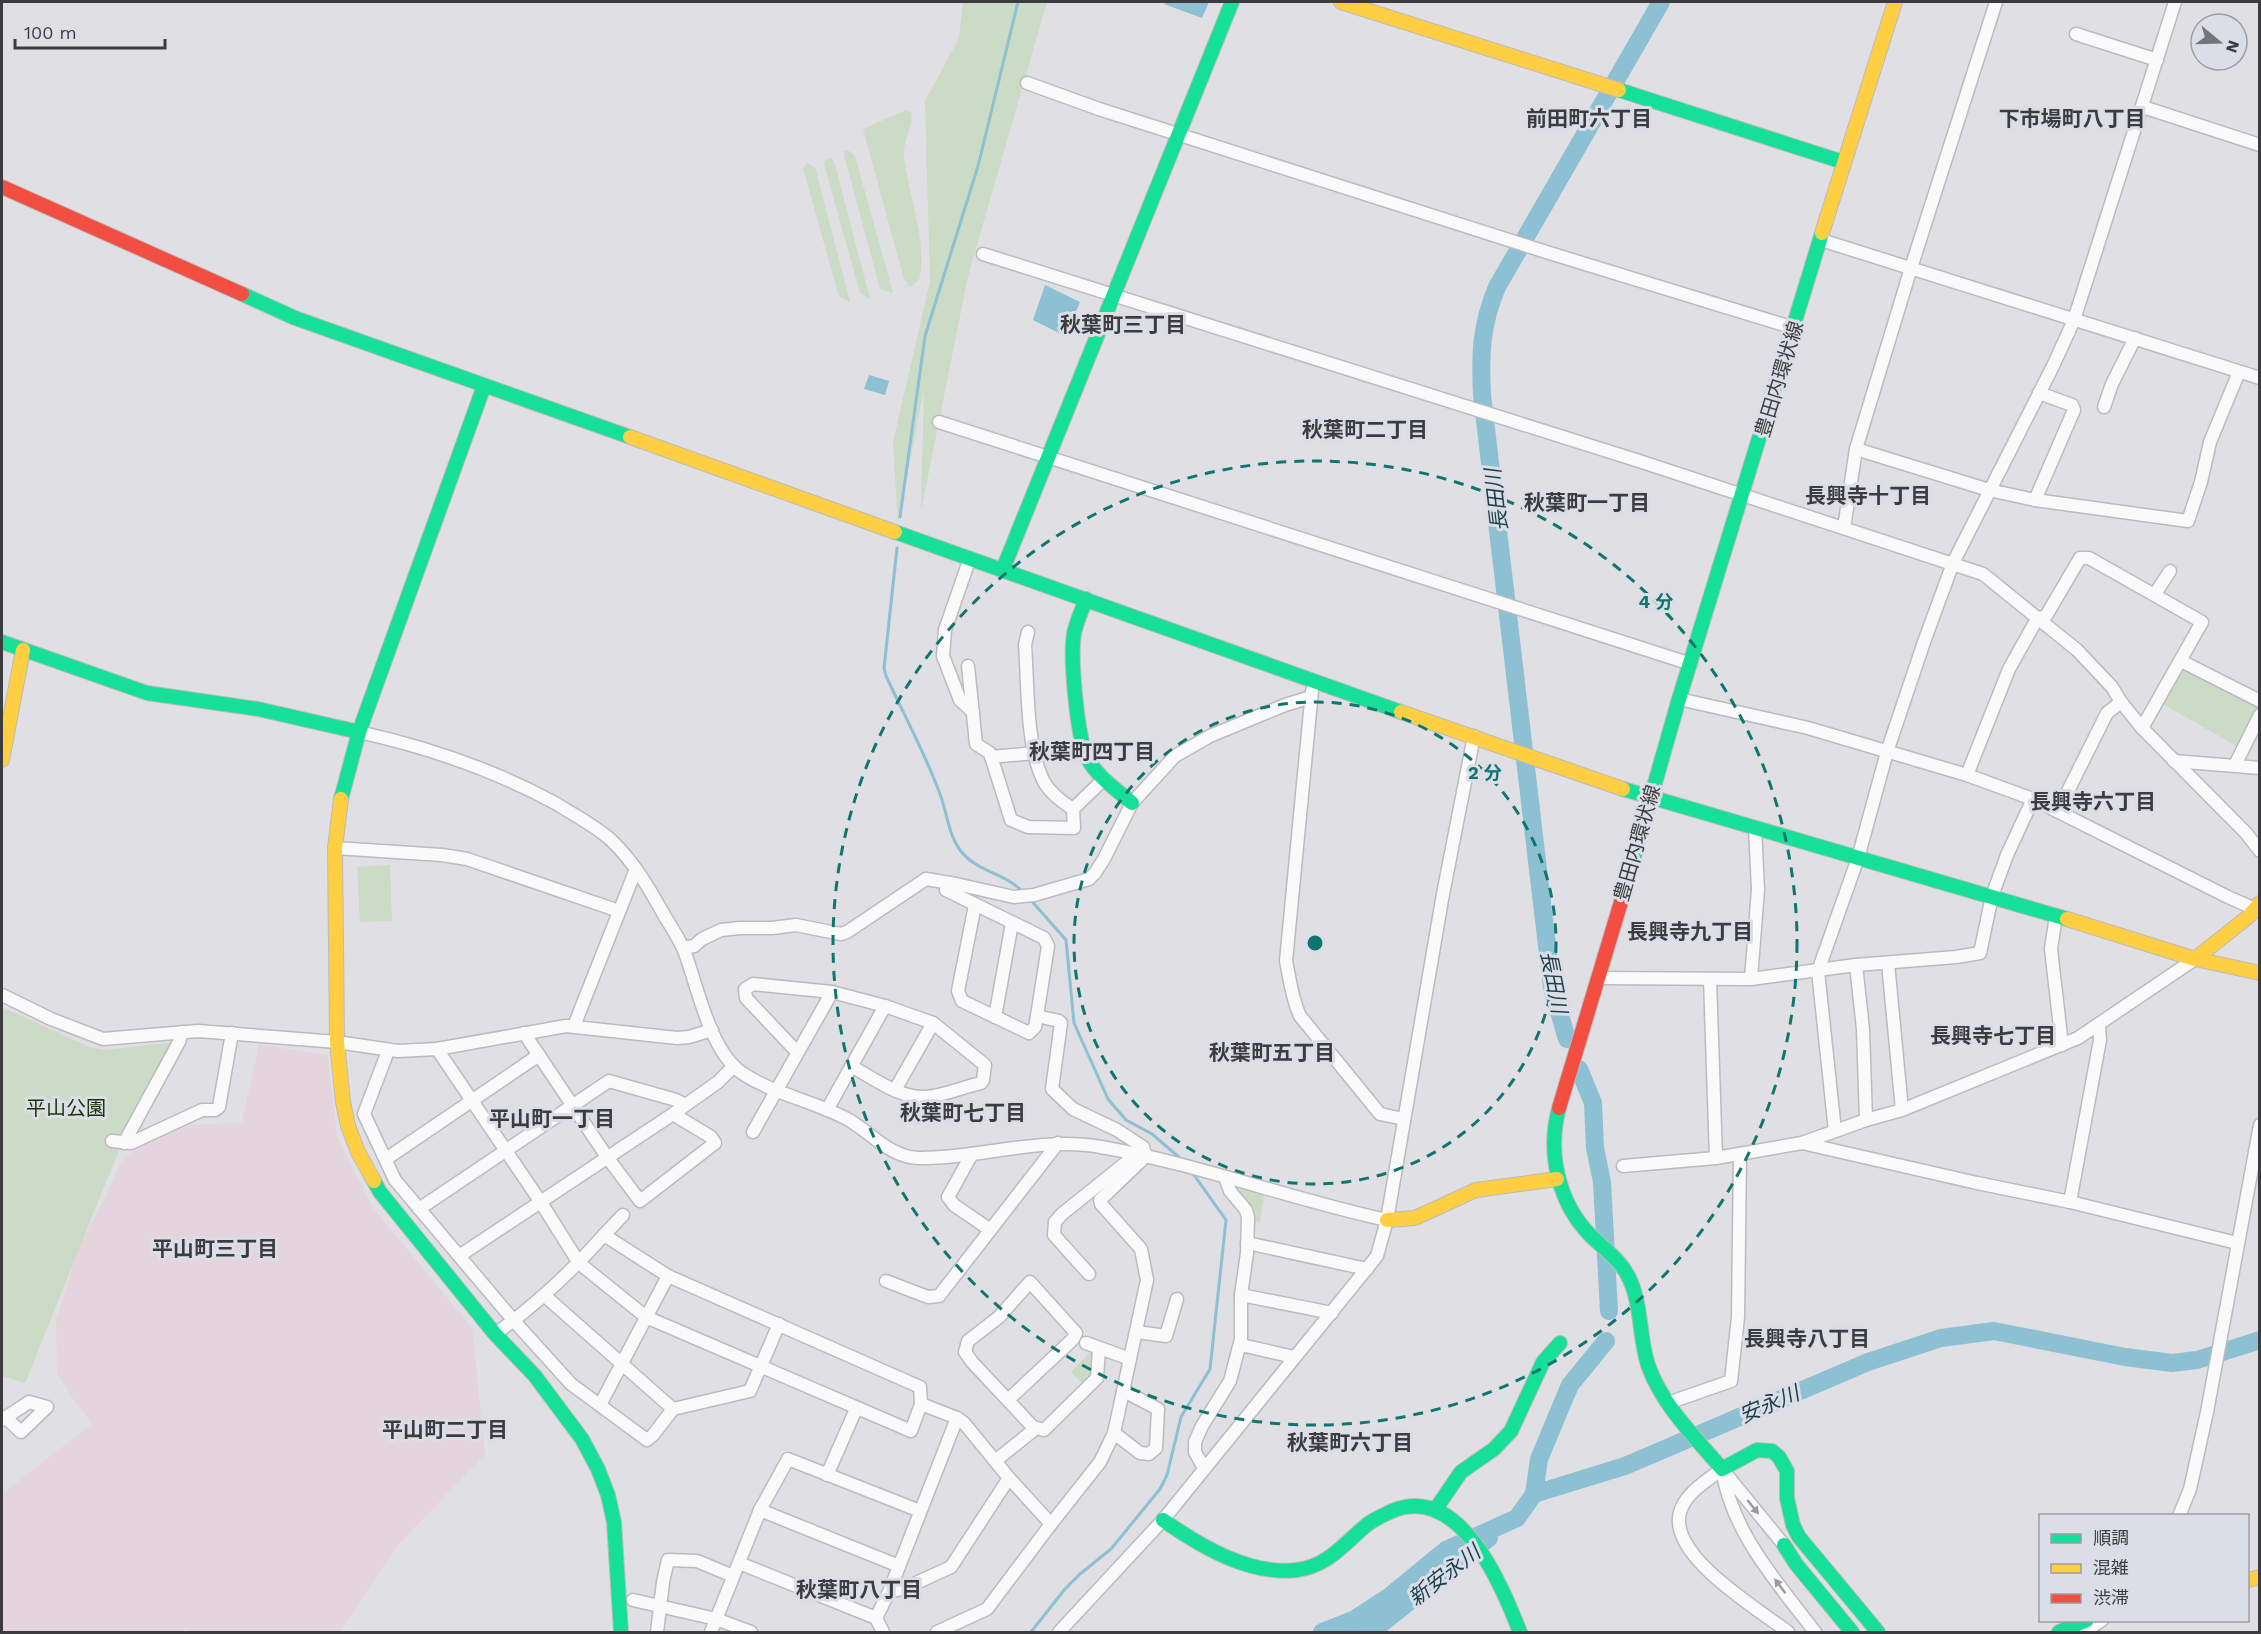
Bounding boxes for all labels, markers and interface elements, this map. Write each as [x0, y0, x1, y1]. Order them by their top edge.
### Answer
scale bar [15, 12, 165, 50]
north arrow [2189, 12, 2249, 72]
text: 100 m [24, 22, 77, 43]
text: N [2222, 38, 2244, 55]
district label: 前田町六丁目 [1526, 106, 1652, 131]
district label: 下市場町八丁目 [1999, 106, 2146, 131]
district label: 秋葉町三丁目 [1060, 312, 1186, 337]
street label: 豊田内環状線 [1750, 318, 1808, 440]
district label: 秋葉町二丁目 [1302, 417, 1428, 442]
water label: 長田川 [1480, 465, 1512, 533]
district label: 長興寺十丁目 [1805, 483, 1931, 508]
district label: 秋葉町一丁目 [1524, 490, 1650, 515]
text: 4 分 [1639, 591, 1673, 612]
district label: 秋葉町四丁目 [1029, 739, 1155, 764]
text: 2 分 [1468, 762, 1502, 783]
street label: 豊田内環状線 [1609, 782, 1665, 904]
district label: 長興寺六丁目 [2030, 789, 2156, 814]
district label: 長興寺九丁目 [1627, 919, 1753, 944]
centre of rings [1305, 933, 1325, 953]
water label: 長田川 [1536, 949, 1573, 1017]
district label: 長興寺七丁目 [1930, 1023, 2056, 1048]
district label: 秋葉町五丁目 [1209, 1040, 1335, 1065]
park label: 平山公園 [26, 1096, 106, 1120]
district label: 秋葉町七丁目 [900, 1100, 1026, 1125]
district label: 平山町一丁目 [489, 1106, 615, 1131]
district label: 平山町三丁目 [152, 1236, 278, 1261]
district label: 長興寺八丁目 [1744, 1326, 1870, 1351]
water label: 安永川 [1735, 1379, 1805, 1428]
district label: 平山町二丁目 [382, 1417, 508, 1442]
district label: 秋葉町六丁目 [1287, 1430, 1413, 1455]
one-way arrow [1746, 1499, 1759, 1514]
legend [2039, 1514, 2249, 1622]
text: 順調 [2093, 1527, 2129, 1548]
water label: 新安永川 [1403, 1538, 1486, 1611]
text: 混雑 [2093, 1557, 2129, 1578]
district label: 秋葉町八丁目 [796, 1577, 922, 1602]
one-way arrow [1773, 1578, 1786, 1594]
text: 渋滞 [2093, 1587, 2129, 1608]

